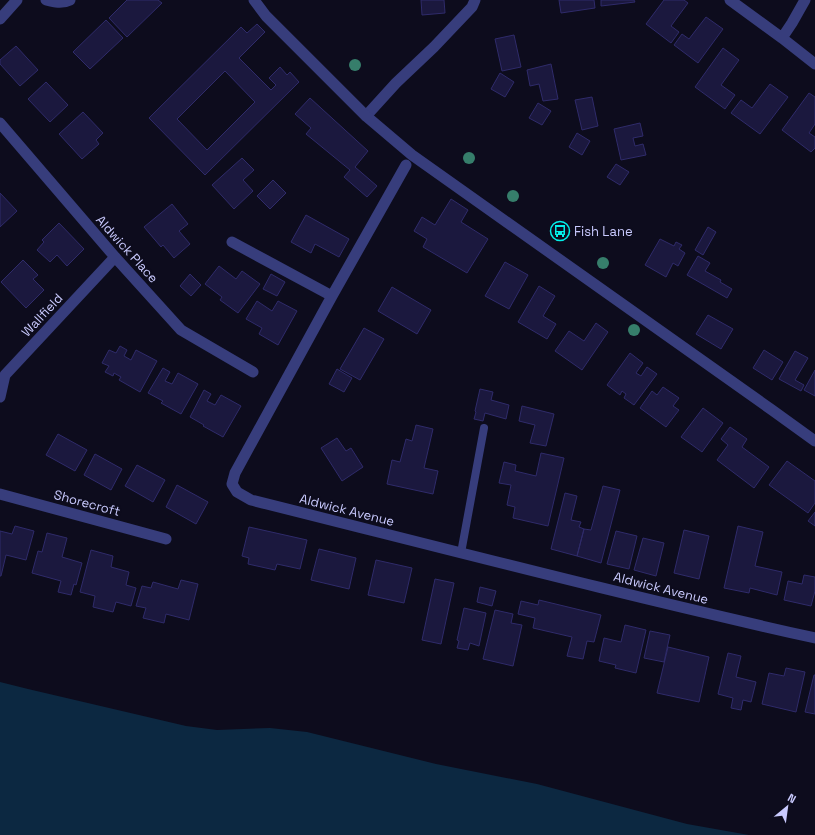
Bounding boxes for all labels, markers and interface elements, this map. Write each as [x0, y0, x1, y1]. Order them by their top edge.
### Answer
street label: Aldwick Place [92, 212, 162, 286]
bus stop icon: Fish Lane [549, 220, 571, 242]
place label: Fish Lane [574, 223, 633, 240]
street label: Wallfield [18, 290, 66, 340]
street label: Shorecroft [52, 486, 122, 520]
street label: Aldwick Avenue [298, 490, 396, 530]
street label: Aldwick Avenue [612, 568, 710, 608]
north arrow [767, 787, 807, 827]
text: N [785, 790, 798, 806]

